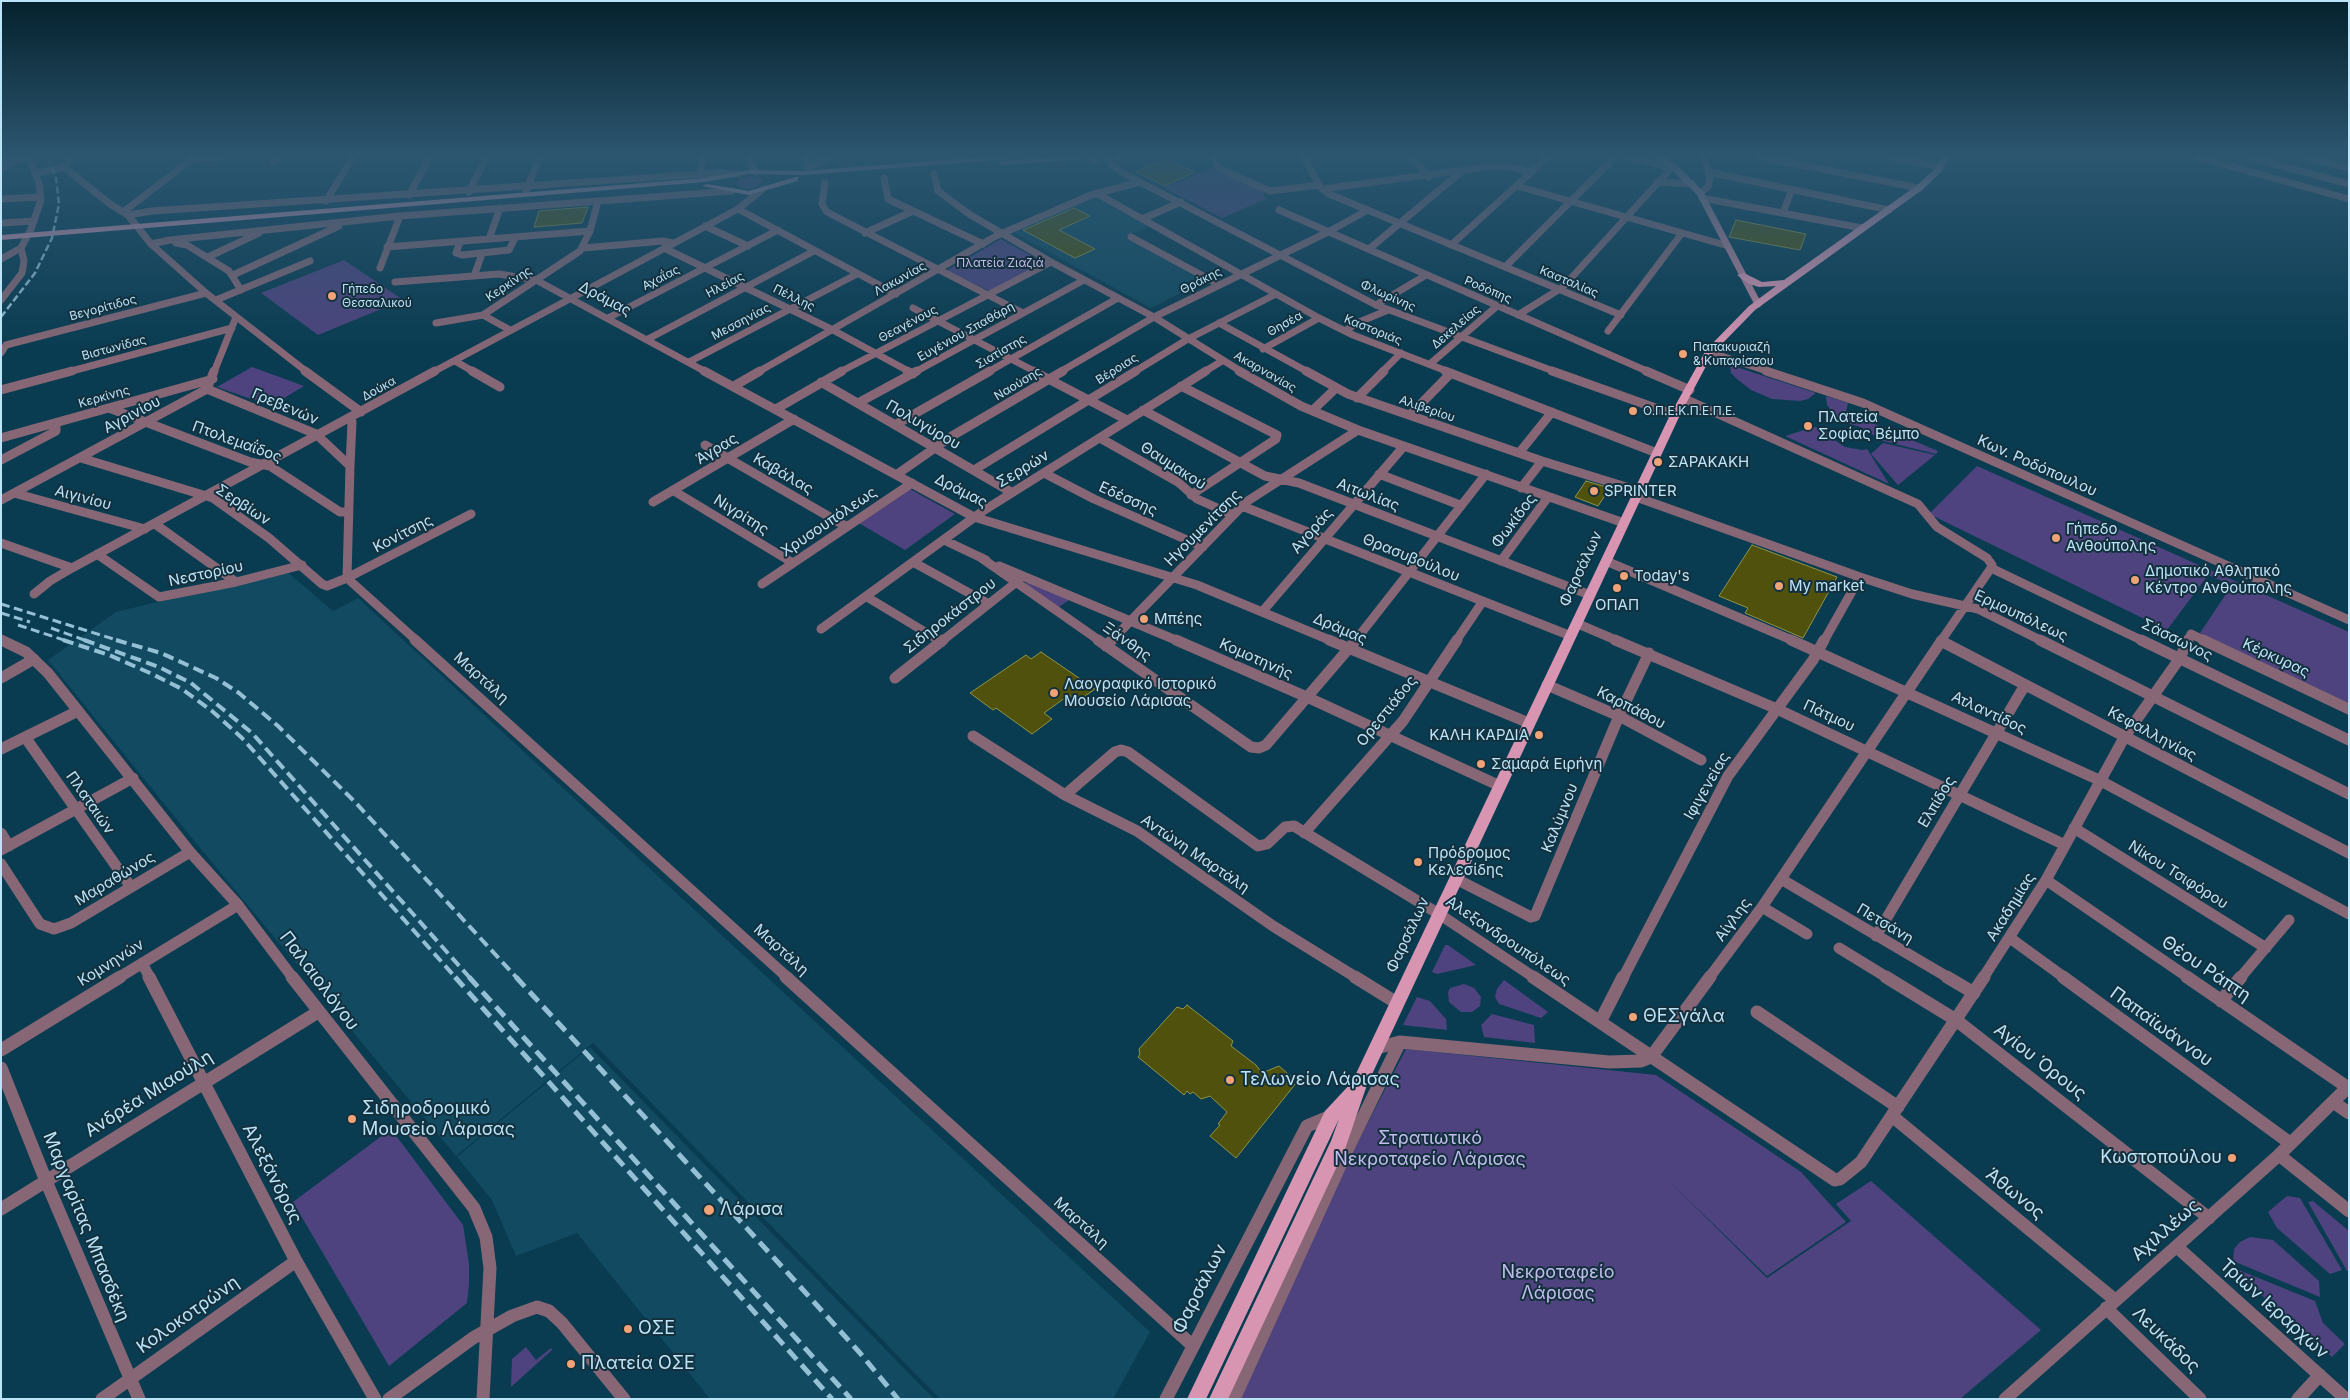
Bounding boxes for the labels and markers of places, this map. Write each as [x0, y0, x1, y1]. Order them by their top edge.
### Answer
place label: Γήπεδο Θεσσαλικού [342, 282, 412, 310]
marker: Γήπεδο Θεσσαλικού [326, 290, 338, 302]
place label: Παπακυριαζή & Κυπαρίσσου [1693, 340, 1774, 368]
marker: Παπακυριαζή & Κυπαρίσσου [1677, 348, 1689, 360]
place label: Ο.Π.Ε.Κ.Π.Ε.Π.Ε. [1643, 404, 1736, 418]
marker: Ο.Π.Ε.Κ.Π.Ε.Π.Ε. [1627, 405, 1639, 417]
place label: Πλατεία Σοφίας Βέμπο [1818, 408, 1920, 443]
marker: Πλατεία Σοφίας Βέμπο [1802, 420, 1814, 432]
place label: ΣΑΡΑΚΑΚΗ [1668, 453, 1749, 471]
marker: ΣΑΡΑΚΑΚΗ [1652, 456, 1664, 468]
place label: SPRINTER [1604, 482, 1677, 500]
marker: SPRINTER [1588, 485, 1600, 497]
place label: Γήπεδο Ανθούπολης [2066, 520, 2156, 555]
marker: Γήπεδο Ανθούπολης [2050, 532, 2062, 544]
place label: Δημοτικό Αθλητικό Κέντρο Ανθούπολης [2145, 562, 2292, 597]
place label: Today's [1634, 567, 1690, 585]
marker: Today's [1618, 570, 1630, 582]
marker: Δημοτικό Αθλητικό Κέντρο Ανθούπολης [2129, 574, 2141, 586]
place label: My market [1789, 577, 1864, 595]
marker: My market [1773, 580, 1785, 592]
marker: ΟΠΑΠ [1611, 582, 1623, 594]
place label: ΟΠΑΠ [1595, 596, 1639, 614]
place label: Μπέης [1154, 610, 1202, 628]
marker: Μπέης [1138, 613, 1150, 625]
place label: Λαογραφικό Ιστορικό Μουσείο Λάρισας [1064, 675, 1216, 710]
marker: Λαογραφικό Ιστορικό Μουσείο Λάρισας [1048, 687, 1060, 699]
place label: ΚΑΛΗ ΚΑΡΔΙΑ [1429, 726, 1529, 744]
marker: ΚΑΛΗ ΚΑΡΔΙΑ [1533, 729, 1545, 741]
place label: Σαμαρά Ειρήνη [1491, 755, 1602, 773]
marker: Σαμαρά Ειρήνη [1475, 758, 1487, 770]
place label: Πρόδρομος Κελεσίδης [1428, 844, 1511, 879]
marker: Πρόδρομος Κελεσίδης [1412, 856, 1424, 868]
place label: ΘΕΣγάλα [1643, 1006, 1725, 1028]
marker: ΘΕΣγάλα [1627, 1011, 1639, 1023]
place label: Τελωνείο Λάρισας [1240, 1069, 1400, 1091]
marker: Τελωνείο Λάρισας [1224, 1074, 1236, 1086]
place label: Σιδηροδρομικό Μουσείο Λάρισας [362, 1098, 515, 1140]
marker: Σιδηροδρομικό Μουσείο Λάρισας [346, 1113, 358, 1125]
place label: Κωστοπούλου [2100, 1147, 2222, 1169]
marker: Κωστοπούλου [2226, 1152, 2238, 1164]
place label: Λάρισα [720, 1199, 783, 1221]
marker: Λάρισα [702, 1203, 716, 1217]
place label: ΟΣΕ [638, 1318, 675, 1340]
marker: ΟΣΕ [622, 1323, 634, 1335]
place label: Πλατεία ΟΣΕ [581, 1353, 695, 1375]
marker: Πλατεία ΟΣΕ [565, 1358, 577, 1370]

